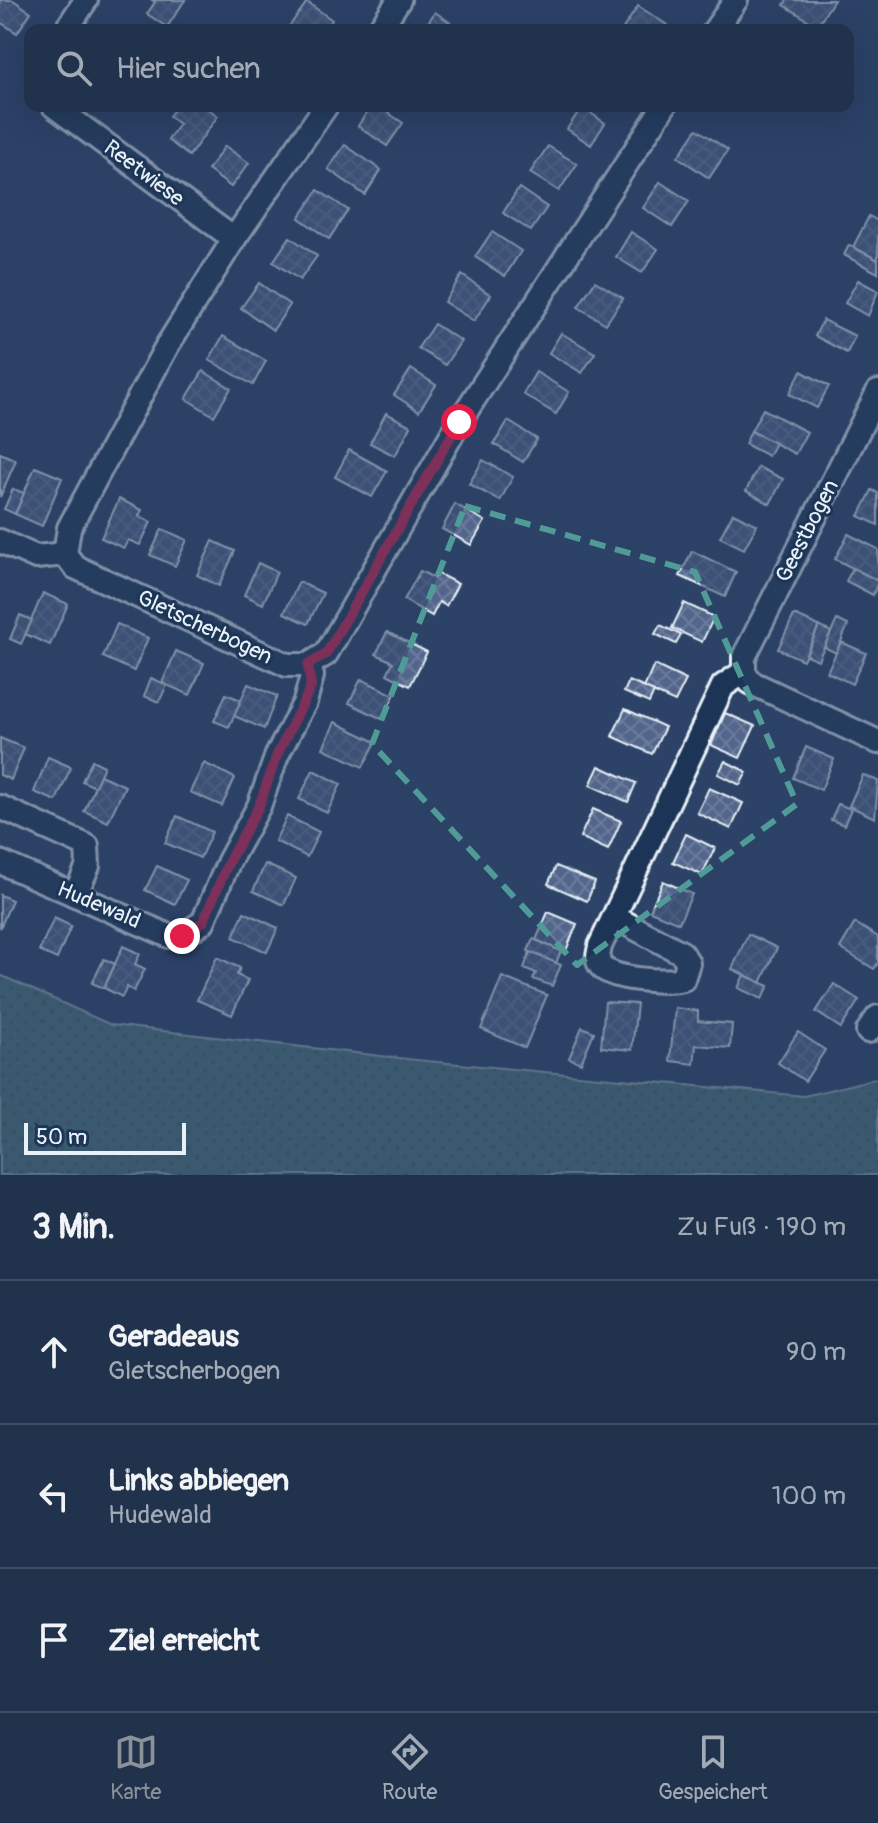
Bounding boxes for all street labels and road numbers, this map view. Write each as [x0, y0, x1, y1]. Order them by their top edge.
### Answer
street label: Reetwiese [98, 134, 190, 212]
street label: Geestbogen [769, 475, 845, 587]
street label: Gletscherbogen [133, 583, 277, 671]
street label: Hudewald [53, 875, 145, 935]

